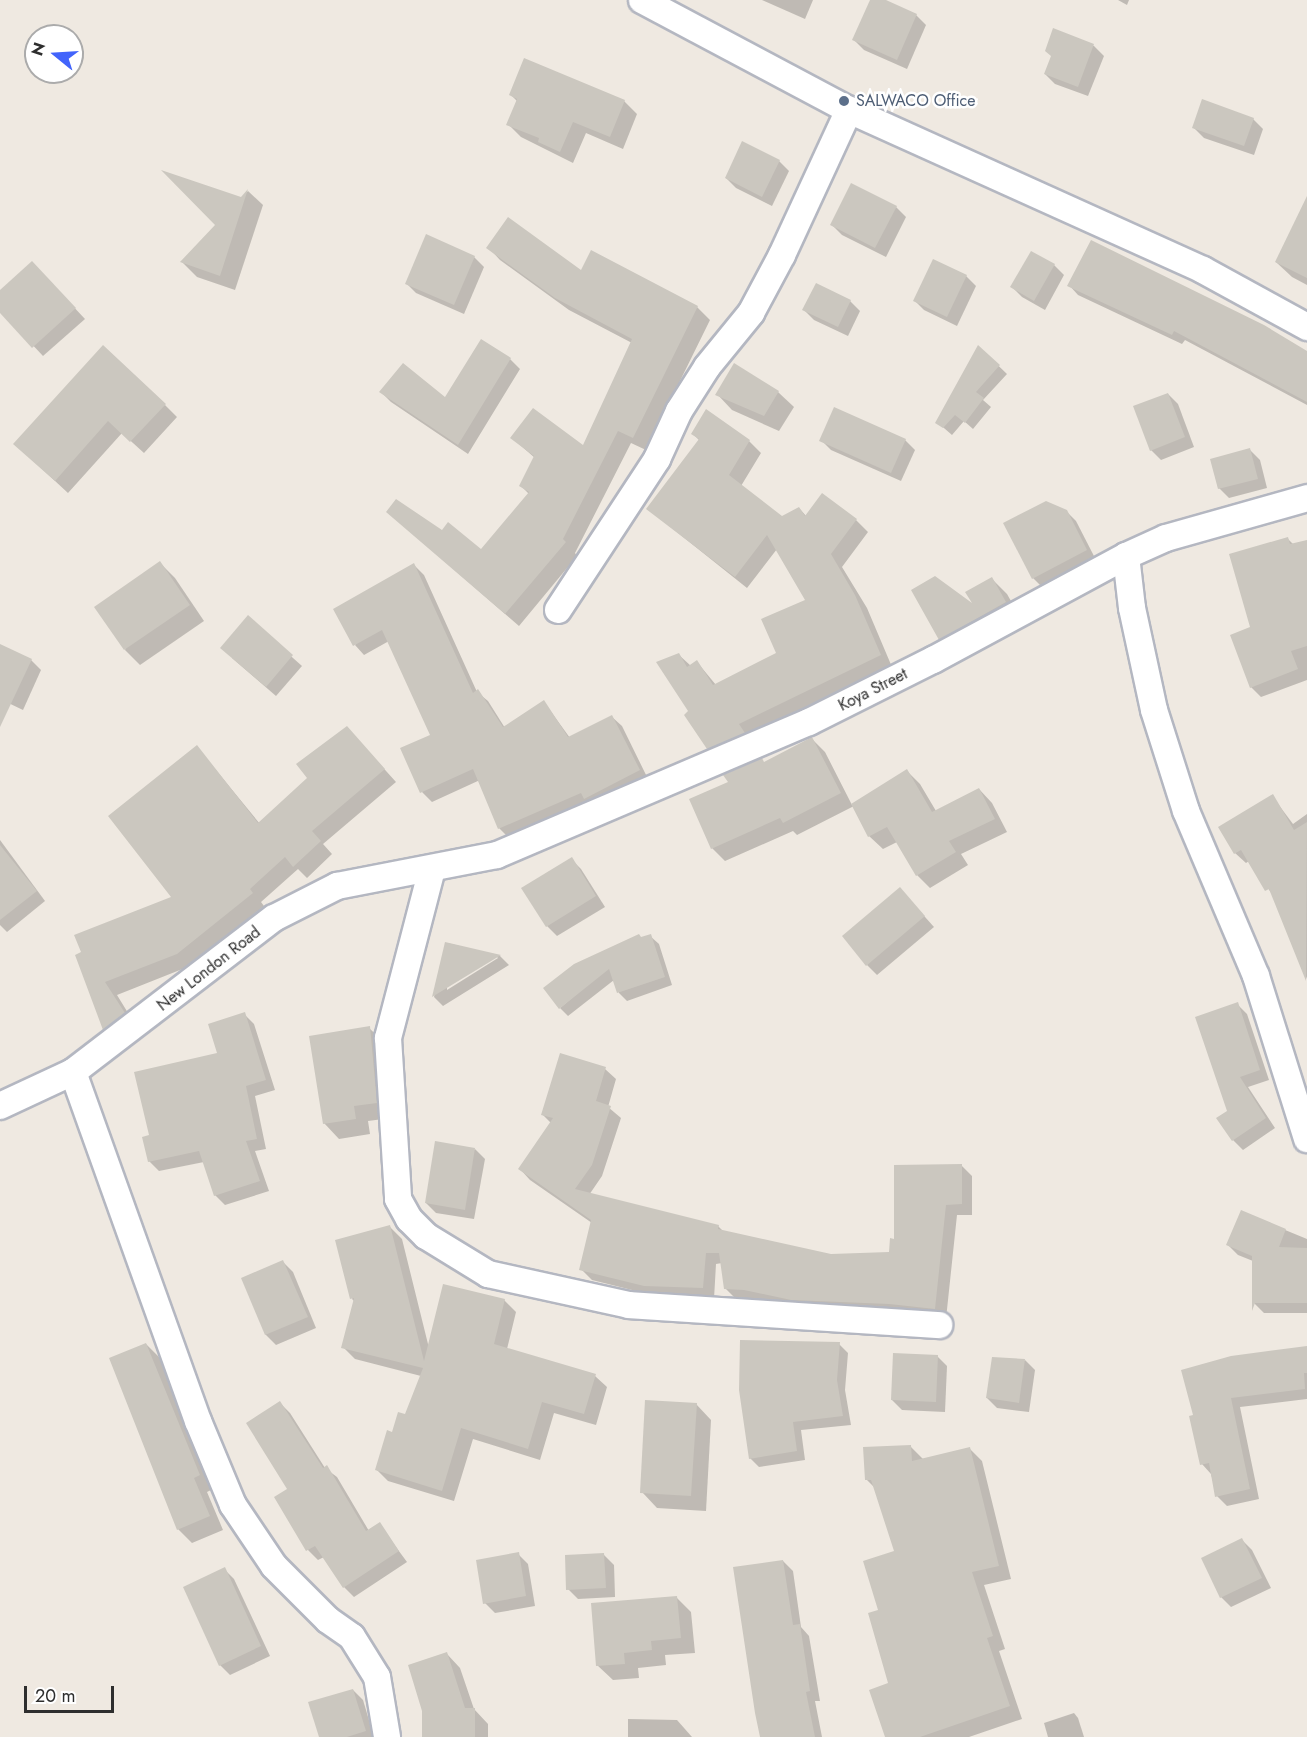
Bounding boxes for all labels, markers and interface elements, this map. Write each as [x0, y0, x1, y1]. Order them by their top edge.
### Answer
north arrow [24, 24, 84, 84]
text: N [25, 39, 51, 59]
place label: SALWACO Office [856, 91, 975, 111]
marker: SALWACO Office [837, 94, 851, 108]
street label: Koya Street [835, 664, 911, 716]
street label: New London Road [153, 923, 265, 1015]
scale bar [27, 1674, 117, 1712]
text: 20 m [35, 1683, 75, 1709]

